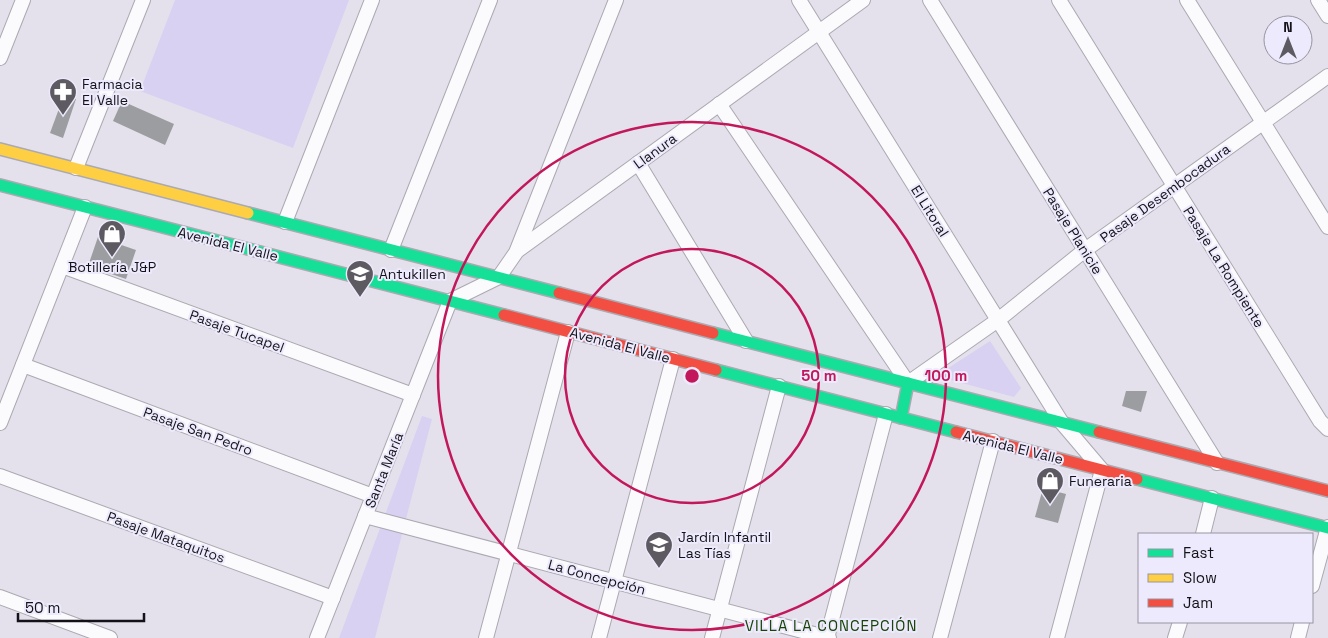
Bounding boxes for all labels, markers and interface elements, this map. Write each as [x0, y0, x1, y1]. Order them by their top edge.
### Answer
north arrow [1263, 15, 1313, 65]
text: N [1283, 18, 1293, 36]
place label: Farmacia El Valle [82, 75, 143, 109]
pharmacy icon: Farmacia El Valle [48, 77, 78, 116]
street label: Llanura [630, 129, 680, 173]
street label: Pasaje Desembocadura [1096, 140, 1234, 246]
street label: El Litoral [907, 182, 953, 240]
street label: Pasaje Planicie [1039, 184, 1107, 278]
street label: Pasaje La Rompiente [1179, 203, 1269, 331]
shop icon: Botillería J&P [97, 219, 127, 258]
street label: Avenida El Valle [176, 223, 280, 265]
place label: Botillería J&P [68, 258, 156, 276]
school or university icon: Antukillen [345, 259, 375, 298]
place label: Antukillen [379, 265, 446, 283]
street label: Pasaje Tucapel [187, 306, 287, 356]
street label: Avenida El Valle [568, 323, 672, 367]
text: 50 m [801, 366, 837, 385]
text: 100 m [925, 366, 967, 385]
centre of rings [683, 367, 701, 385]
street label: Pasaje San Pedro [141, 403, 255, 459]
street label: Avenida El Valle [961, 426, 1065, 468]
street label: Santa María [361, 430, 407, 510]
shop icon: Funeraria [1035, 466, 1065, 505]
place label: Funeraria [1069, 472, 1132, 490]
street label: Pasaje Mataquitos [105, 507, 227, 567]
place label: Jardín Infantil Las Tías [678, 528, 771, 562]
school or university icon: Jardín Infantil Las Tías [644, 530, 674, 569]
legend [1138, 533, 1313, 623]
text: Fast [1183, 543, 1214, 562]
street label: La Concepción [546, 555, 648, 599]
text: Slow [1183, 568, 1217, 587]
scale bar [18, 590, 144, 622]
text: Jam [1183, 593, 1213, 612]
text: 50 m [25, 598, 60, 617]
district label: VILLA LA CONCEPCIÓN [745, 616, 917, 635]

